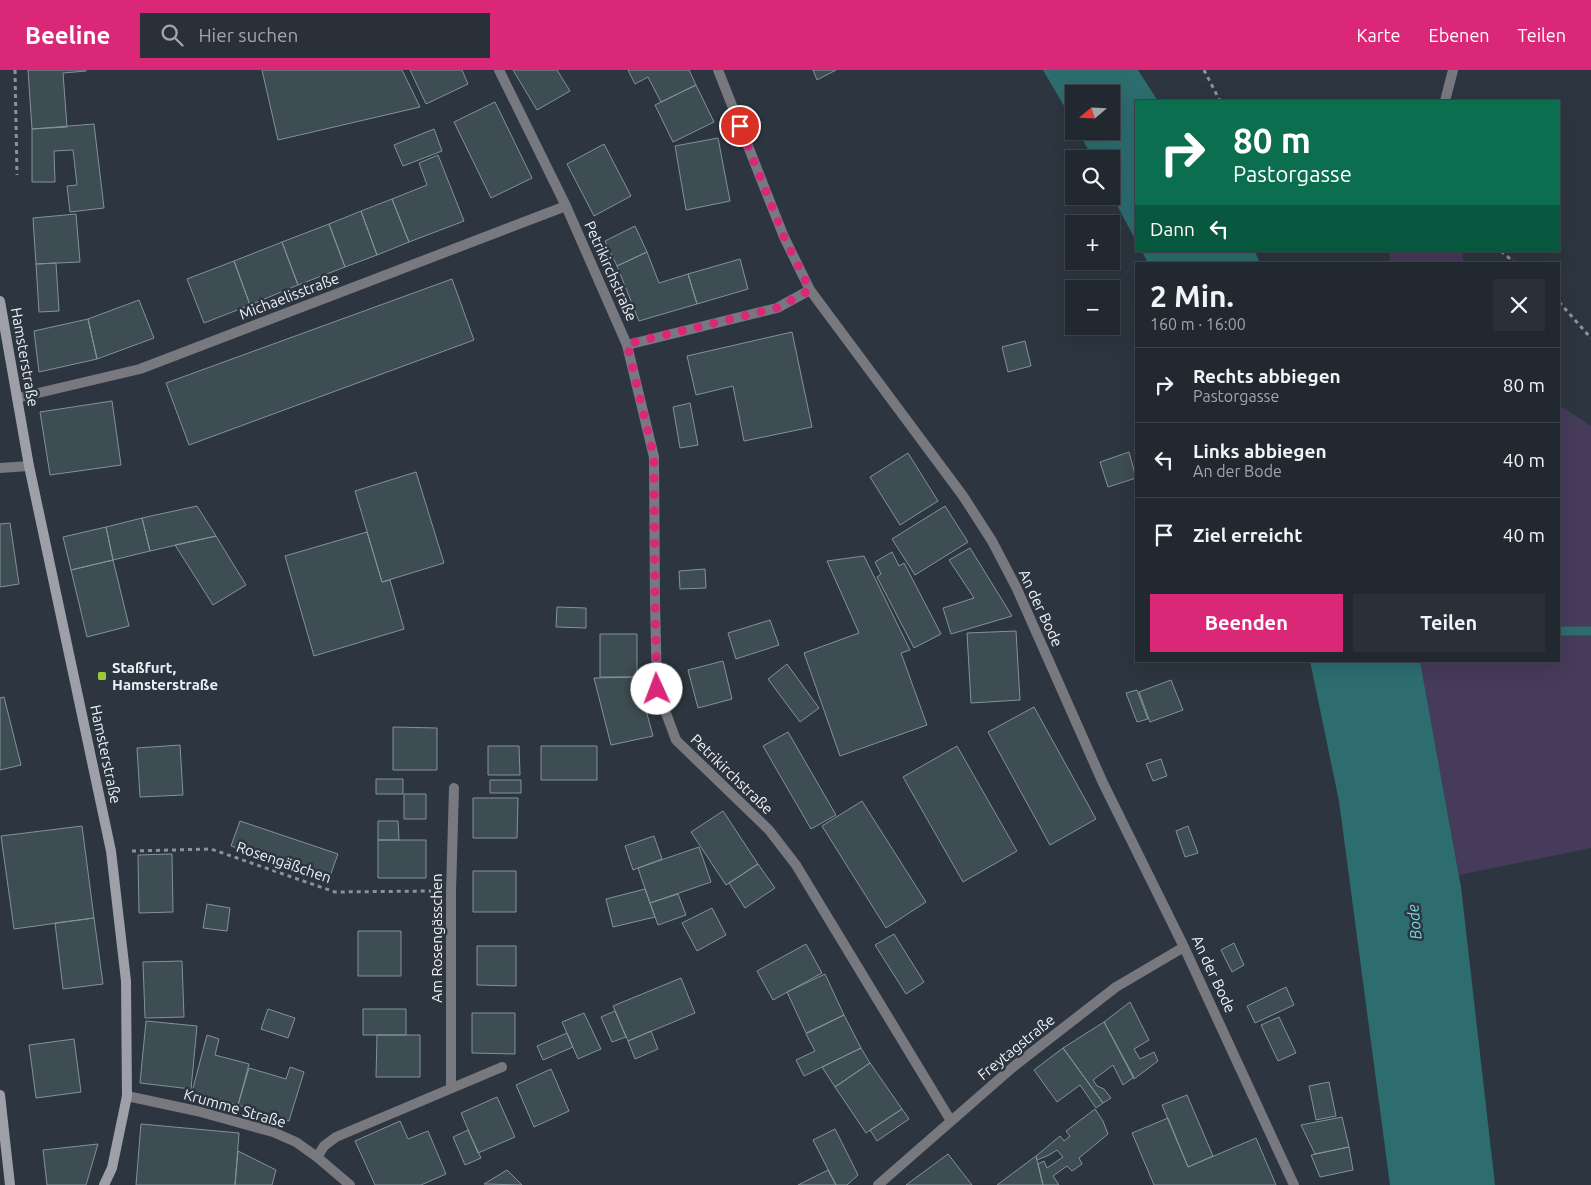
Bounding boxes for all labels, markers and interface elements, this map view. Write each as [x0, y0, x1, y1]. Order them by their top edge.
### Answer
search box [140, 13, 490, 58]
icon: search [158, 21, 186, 49]
text: Beeline [25, 22, 110, 49]
text: Hier suchen [198, 24, 298, 46]
text: Karte [1357, 25, 1401, 45]
text: Ebenen [1429, 25, 1490, 45]
text: Teilen [1518, 25, 1566, 45]
north arrow [1065, 85, 1120, 140]
map controls [1065, 85, 1120, 335]
pin [719, 105, 761, 147]
icon: arrive [726, 112, 754, 140]
icon: right [1150, 120, 1215, 185]
text: 80 m [1233, 120, 1311, 160]
button: search [1065, 150, 1120, 205]
text: Pastorgasse [1233, 161, 1352, 186]
button: + [1065, 215, 1120, 270]
icon: left [1205, 215, 1233, 243]
street label: Petrikirchstraße [581, 218, 641, 324]
text: Dann [1150, 218, 1195, 240]
street label: Michaelisstraße [237, 269, 341, 323]
text: 2 Min. [1150, 279, 1234, 313]
button: close [1493, 279, 1545, 331]
button: − [1065, 280, 1120, 335]
street label: Hamsterstraße [8, 306, 42, 408]
text: 160 m · 16:00 [1150, 315, 1246, 333]
text: Rechts abbiegen [1193, 365, 1341, 387]
icon: right [1150, 371, 1178, 399]
text: 80 m [1503, 374, 1545, 396]
text: Pastorgasse [1193, 387, 1279, 405]
text: Links abbiegen [1193, 440, 1327, 462]
icon: left [1150, 446, 1178, 474]
text: 40 m [1503, 449, 1545, 471]
text: An der Bode [1193, 462, 1282, 480]
icon: arrive [1150, 521, 1178, 549]
text: Ziel erreicht [1193, 524, 1302, 546]
text: 40 m [1503, 524, 1545, 546]
street label: An der Bode [1016, 567, 1066, 649]
button: Beenden [1150, 594, 1343, 652]
button: Teilen [1353, 594, 1545, 652]
place label: Staßfurt, Hamsterstraße [112, 659, 218, 693]
position arrow [630, 662, 682, 714]
marker: Staßfurt, Hamsterstraße [96, 670, 108, 682]
street label: Hamsterstraße [87, 703, 125, 805]
street label: Petrikirchstraße [687, 730, 777, 818]
street label: Rosengäßchen [234, 838, 334, 886]
street label: Am Rosengässchen [428, 873, 445, 1003]
water label: Bode [1403, 903, 1425, 941]
street label: An der Bode [1189, 933, 1239, 1015]
street label: Freytagstraße [974, 1011, 1058, 1083]
street label: Krumme Straße [182, 1085, 288, 1131]

